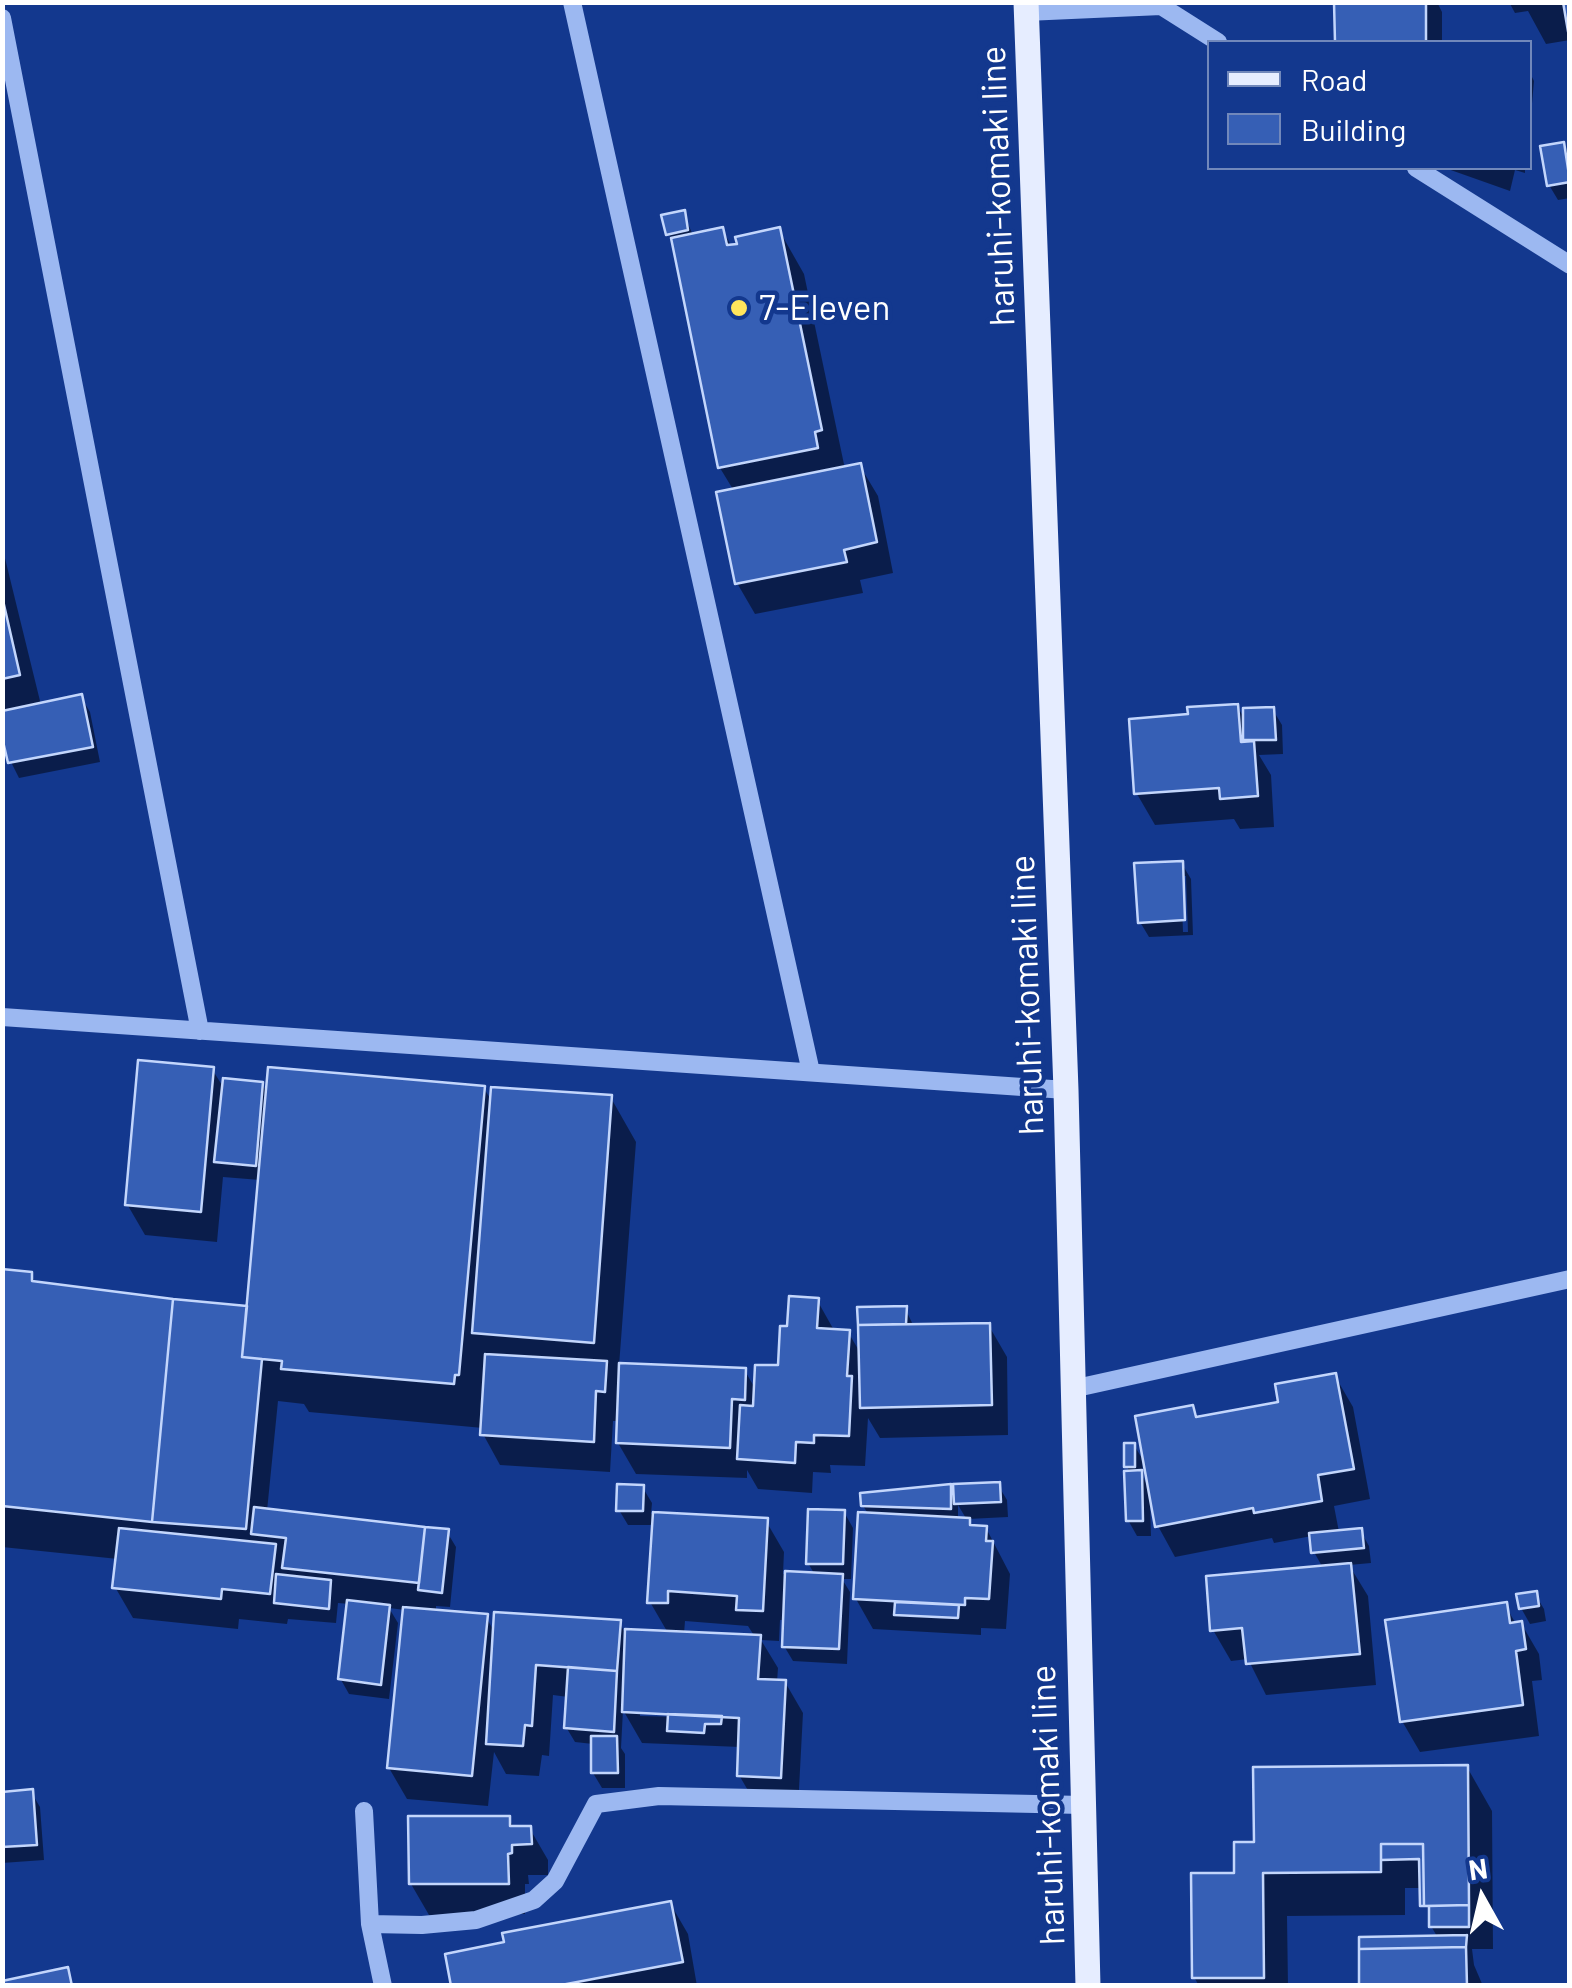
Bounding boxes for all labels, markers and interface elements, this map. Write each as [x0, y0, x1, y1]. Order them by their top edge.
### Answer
legend [1207, 40, 1532, 170]
street label: haruhi-komaki line [972, 45, 1024, 327]
text: Road [1301, 61, 1367, 97]
text: Building [1301, 111, 1406, 147]
place label: 7-Eleven [759, 287, 890, 329]
marker: 7-Eleven [728, 297, 750, 319]
street label: haruhi-komaki line [1001, 854, 1053, 1136]
street label: haruhi-komaki line [1022, 1664, 1074, 1946]
north arrow [1432, 1848, 1532, 1948]
text: N [1466, 1850, 1489, 1886]

